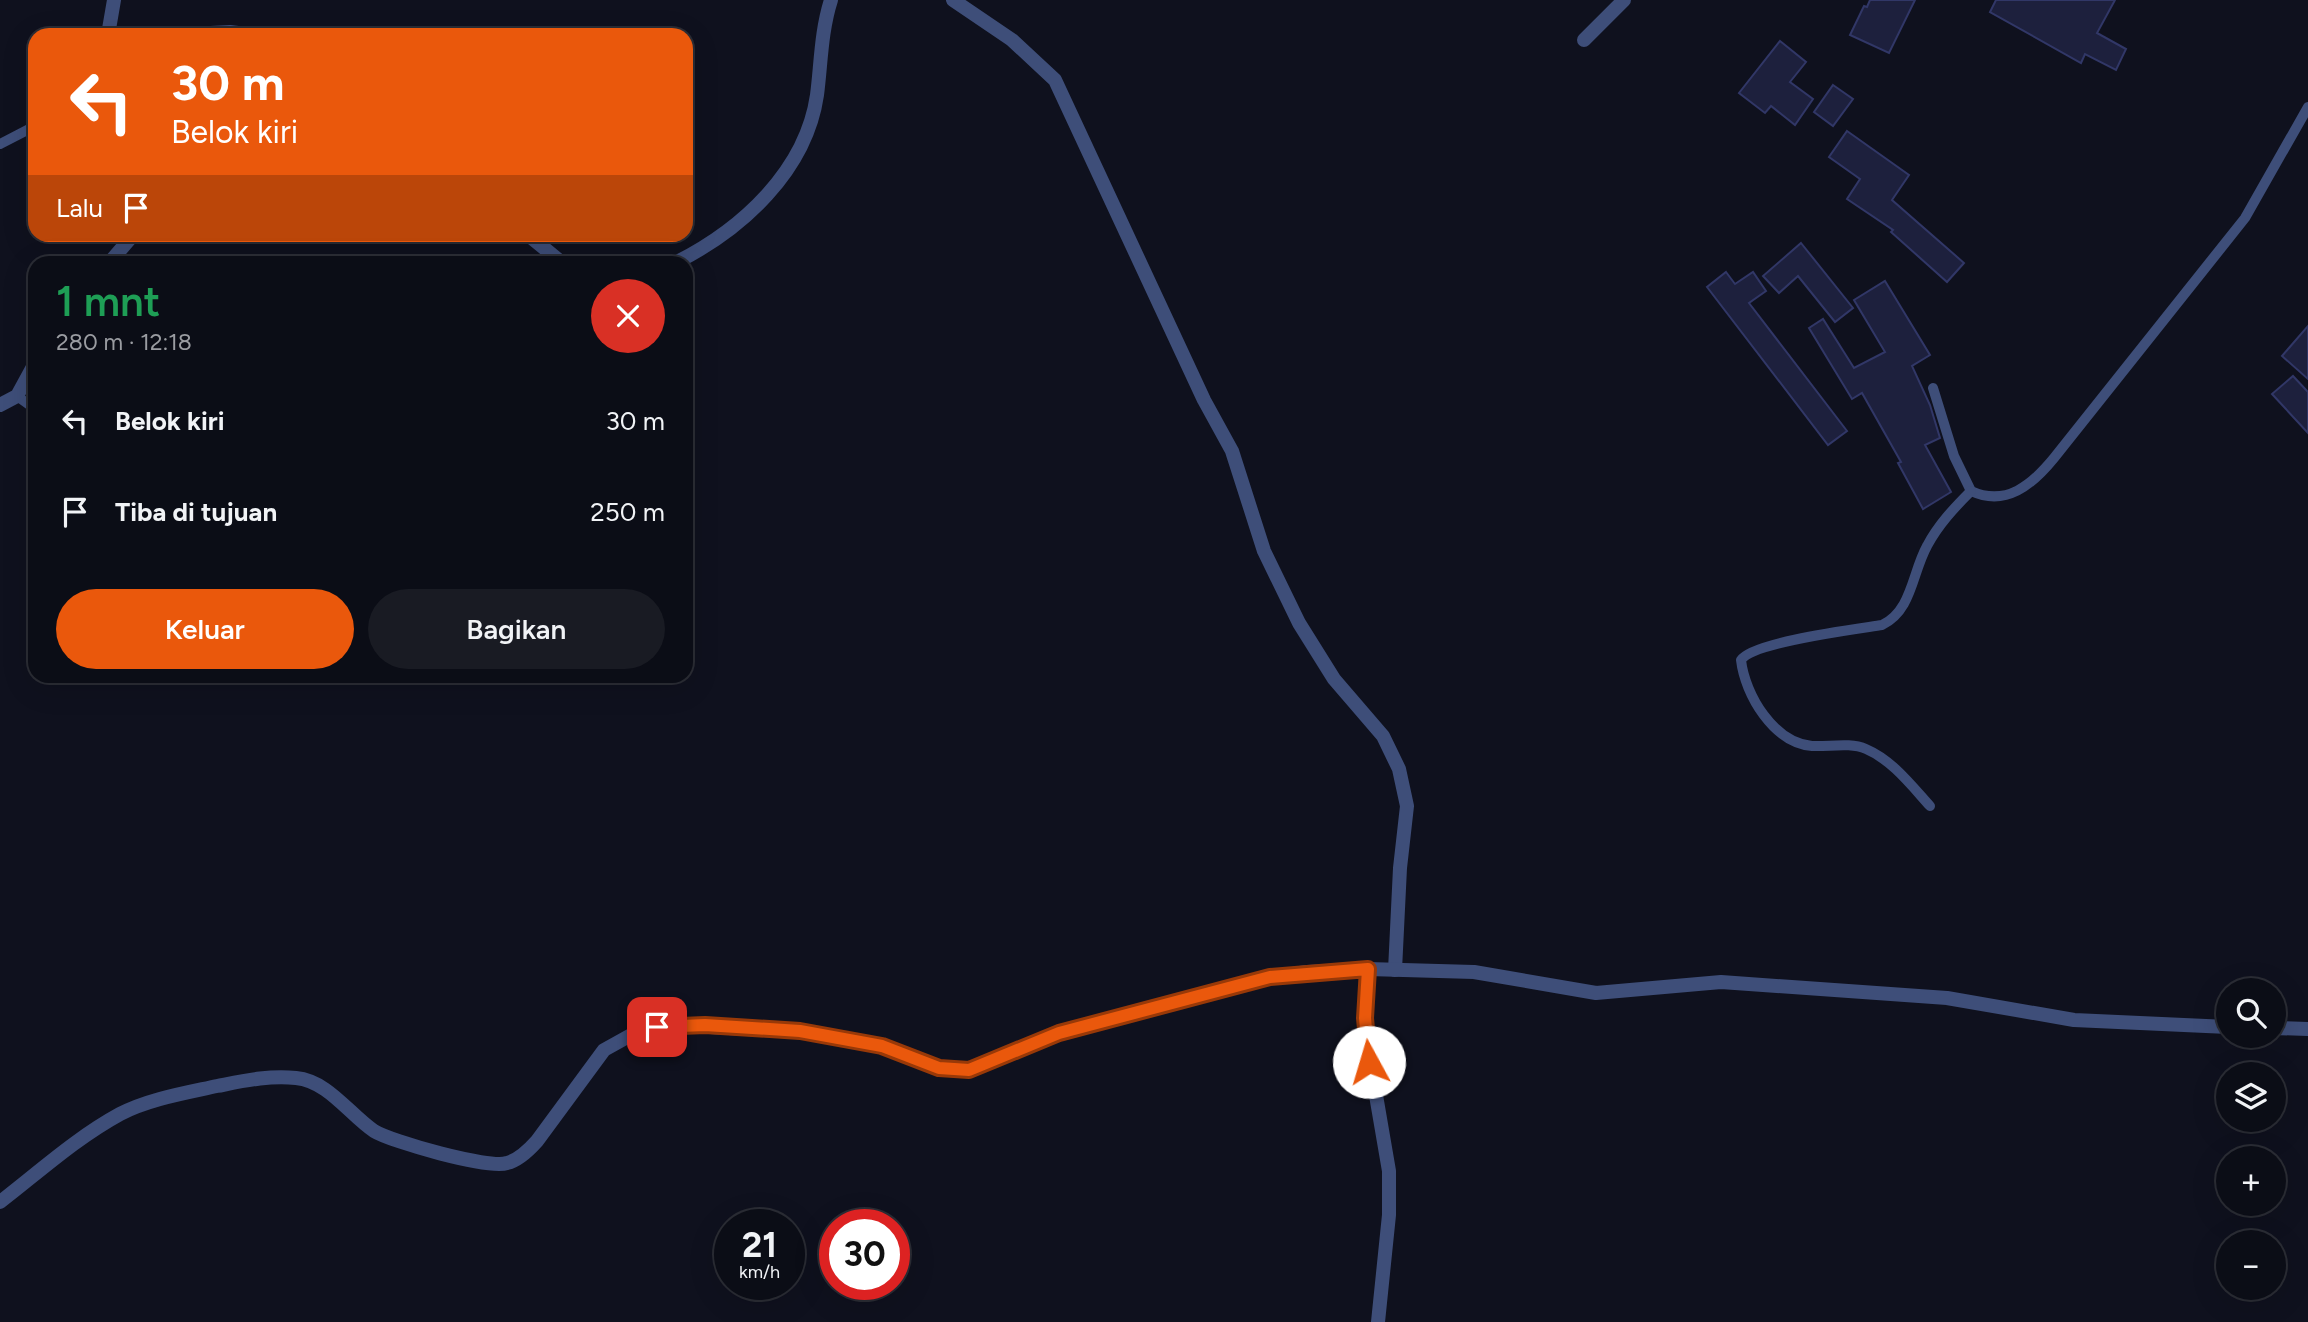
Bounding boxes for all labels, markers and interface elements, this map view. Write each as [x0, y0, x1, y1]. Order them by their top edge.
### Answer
text: 30 m [171, 53, 284, 112]
icon: left [56, 56, 147, 147]
text: Belok kiri [171, 113, 298, 151]
icon: arrive [117, 189, 155, 227]
text: Lalu [56, 192, 103, 224]
text: 1 mnt [56, 276, 160, 327]
button: close [591, 279, 665, 353]
text: 280 m · 12:18 [56, 328, 192, 356]
icon: left [56, 402, 94, 440]
text: Belok kiri [115, 405, 224, 437]
text: 30 m [606, 405, 665, 437]
icon: arrive [56, 493, 94, 531]
text: Tiba di tujuan [115, 496, 277, 528]
text: 250 m [590, 496, 665, 528]
button: Keluar [56, 589, 354, 669]
button: Bagikan [368, 589, 665, 669]
map controls [2216, 978, 2286, 1300]
button: search [2216, 978, 2286, 1048]
pin [627, 997, 687, 1057]
icon: arrive [638, 1008, 676, 1046]
position arrow [1332, 1025, 1406, 1099]
button: layers [2216, 1062, 2286, 1132]
button: + [2216, 1146, 2286, 1216]
speed limit sign: 30 [819, 1209, 910, 1300]
text: 21 [742, 1224, 777, 1266]
button: − [2216, 1230, 2286, 1300]
text: km/h [739, 1261, 780, 1283]

